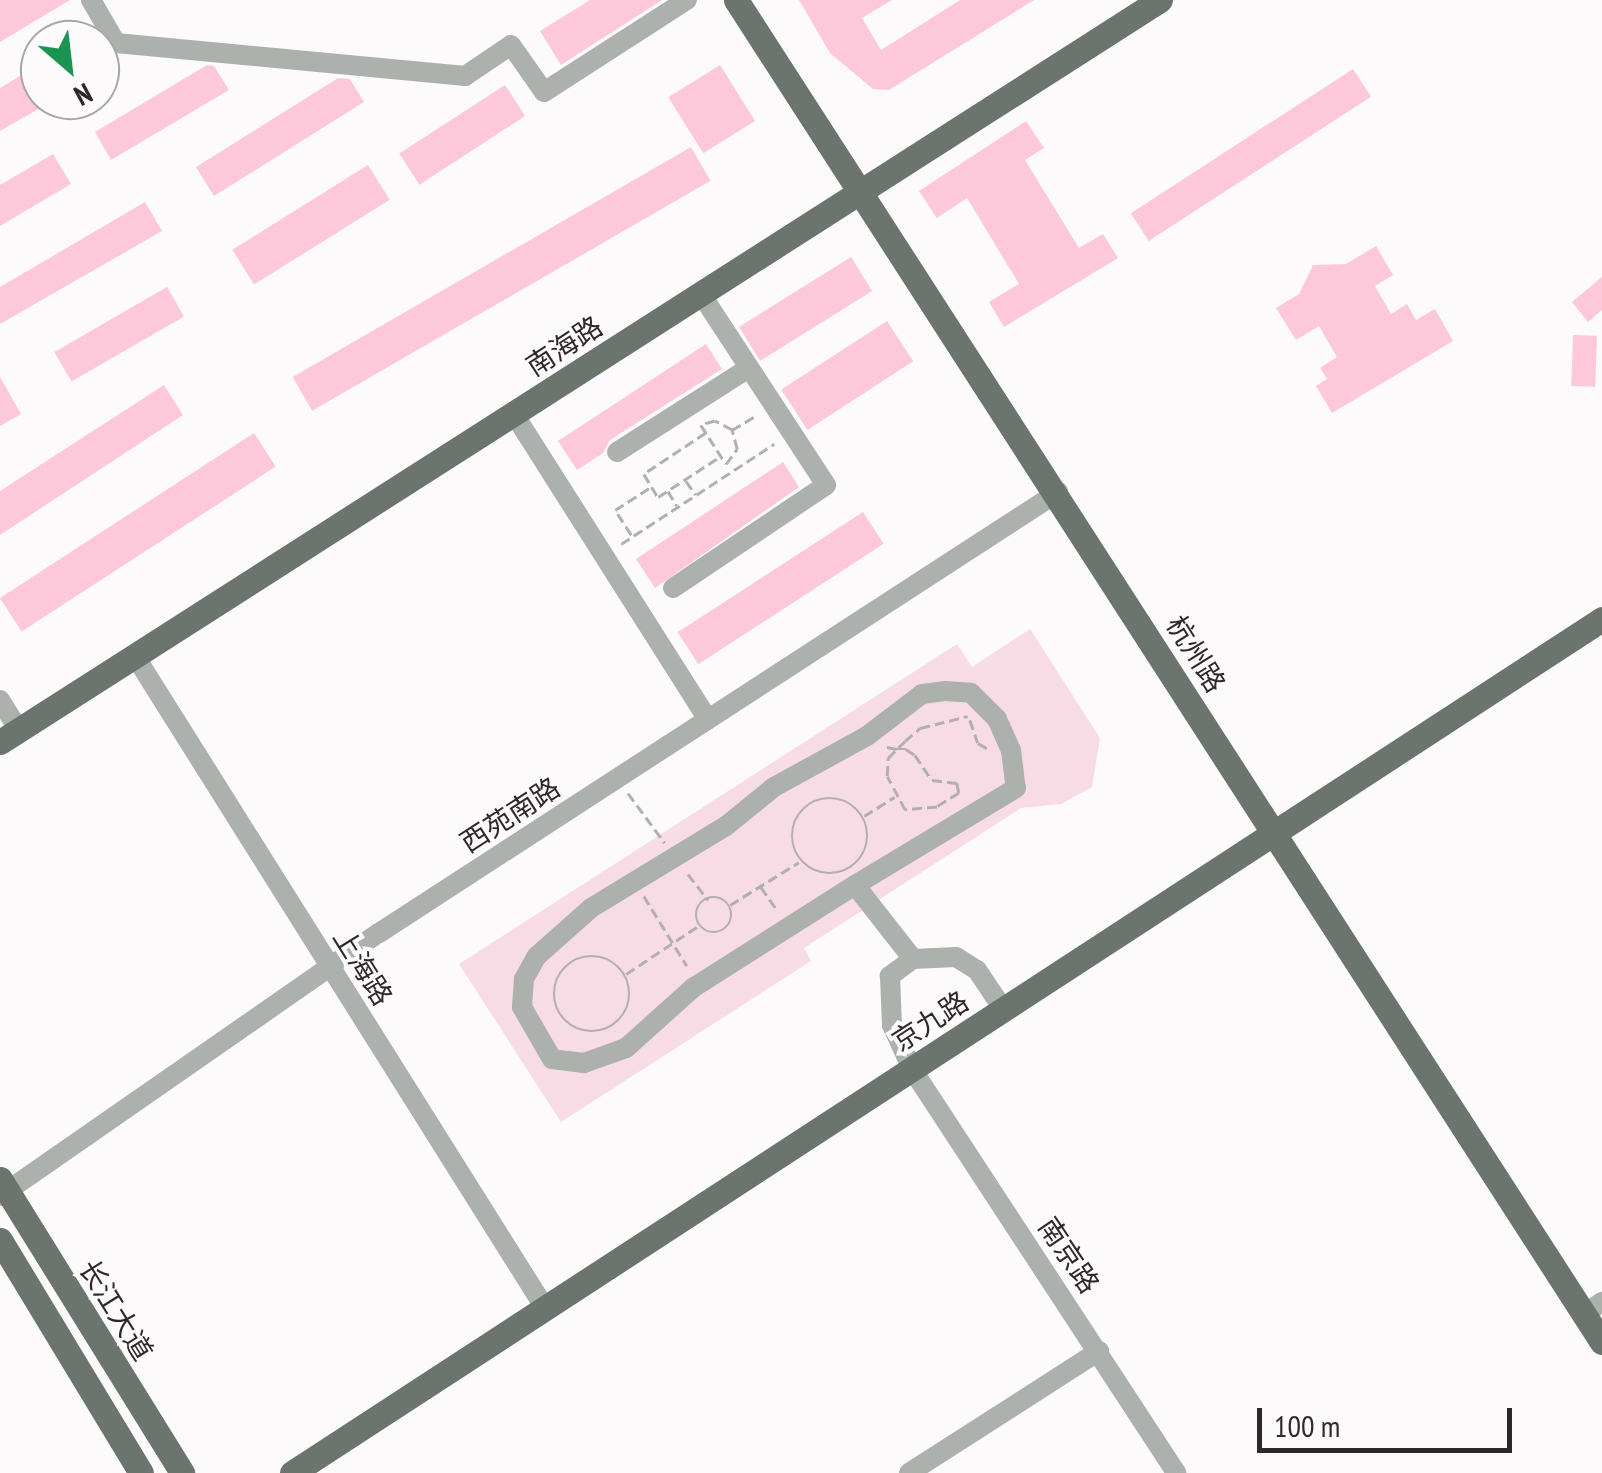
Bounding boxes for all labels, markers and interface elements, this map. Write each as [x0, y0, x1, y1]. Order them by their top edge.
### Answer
north arrow [20, 20, 120, 120]
text: N [68, 75, 99, 115]
street label: 南海路 [520, 309, 608, 383]
street label: 杭州路 [1159, 609, 1233, 699]
street label: 西苑南路 [454, 770, 566, 860]
street label: 上海路 [326, 922, 400, 1012]
street label: 京九路 [886, 984, 974, 1058]
street label: 南京路 [1032, 1211, 1106, 1299]
street label: 长江大道 [72, 1254, 160, 1366]
scale bar [1262, 1388, 1517, 1450]
text: 100 m [1274, 1406, 1340, 1445]

